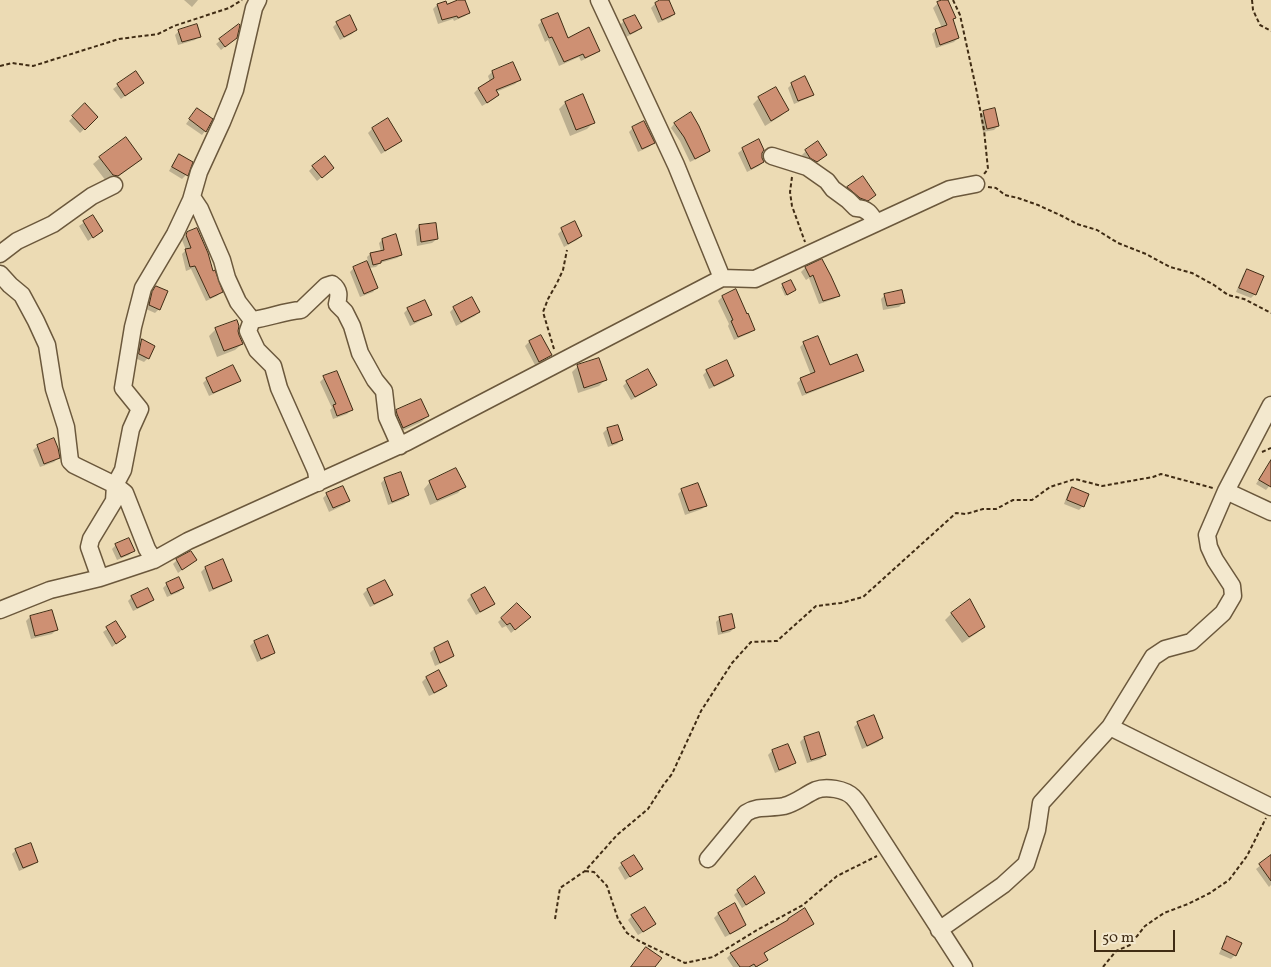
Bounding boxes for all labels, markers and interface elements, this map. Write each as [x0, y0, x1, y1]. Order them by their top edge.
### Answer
scale bar [1096, 920, 1177, 952]
text: 50 m [1102, 928, 1134, 949]

